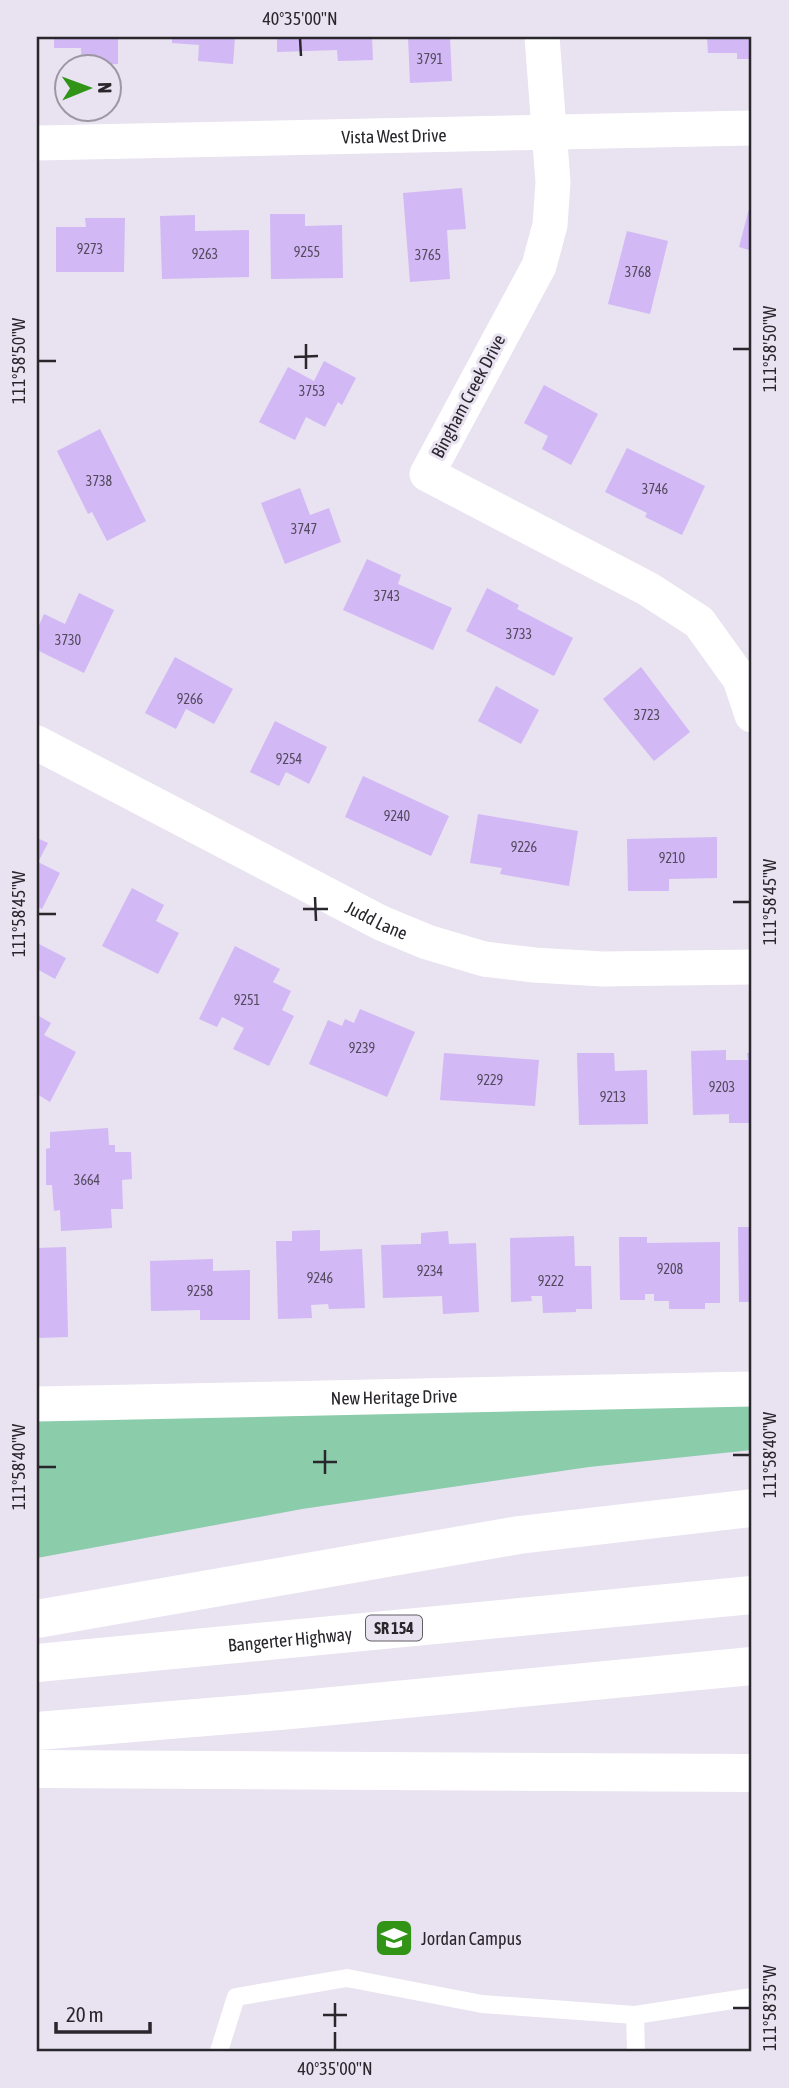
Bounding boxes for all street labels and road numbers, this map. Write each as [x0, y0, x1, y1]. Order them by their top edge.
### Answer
street label: Vista West Drive [341, 124, 447, 147]
street label: Bingham Creek Drive [427, 331, 509, 461]
street label: Judd Lane [342, 896, 411, 943]
street label: New Heritage Drive [330, 1385, 457, 1408]
road number: SR 154 [366, 1616, 422, 1640]
street label: Bangerter Highway [227, 1623, 353, 1655]

